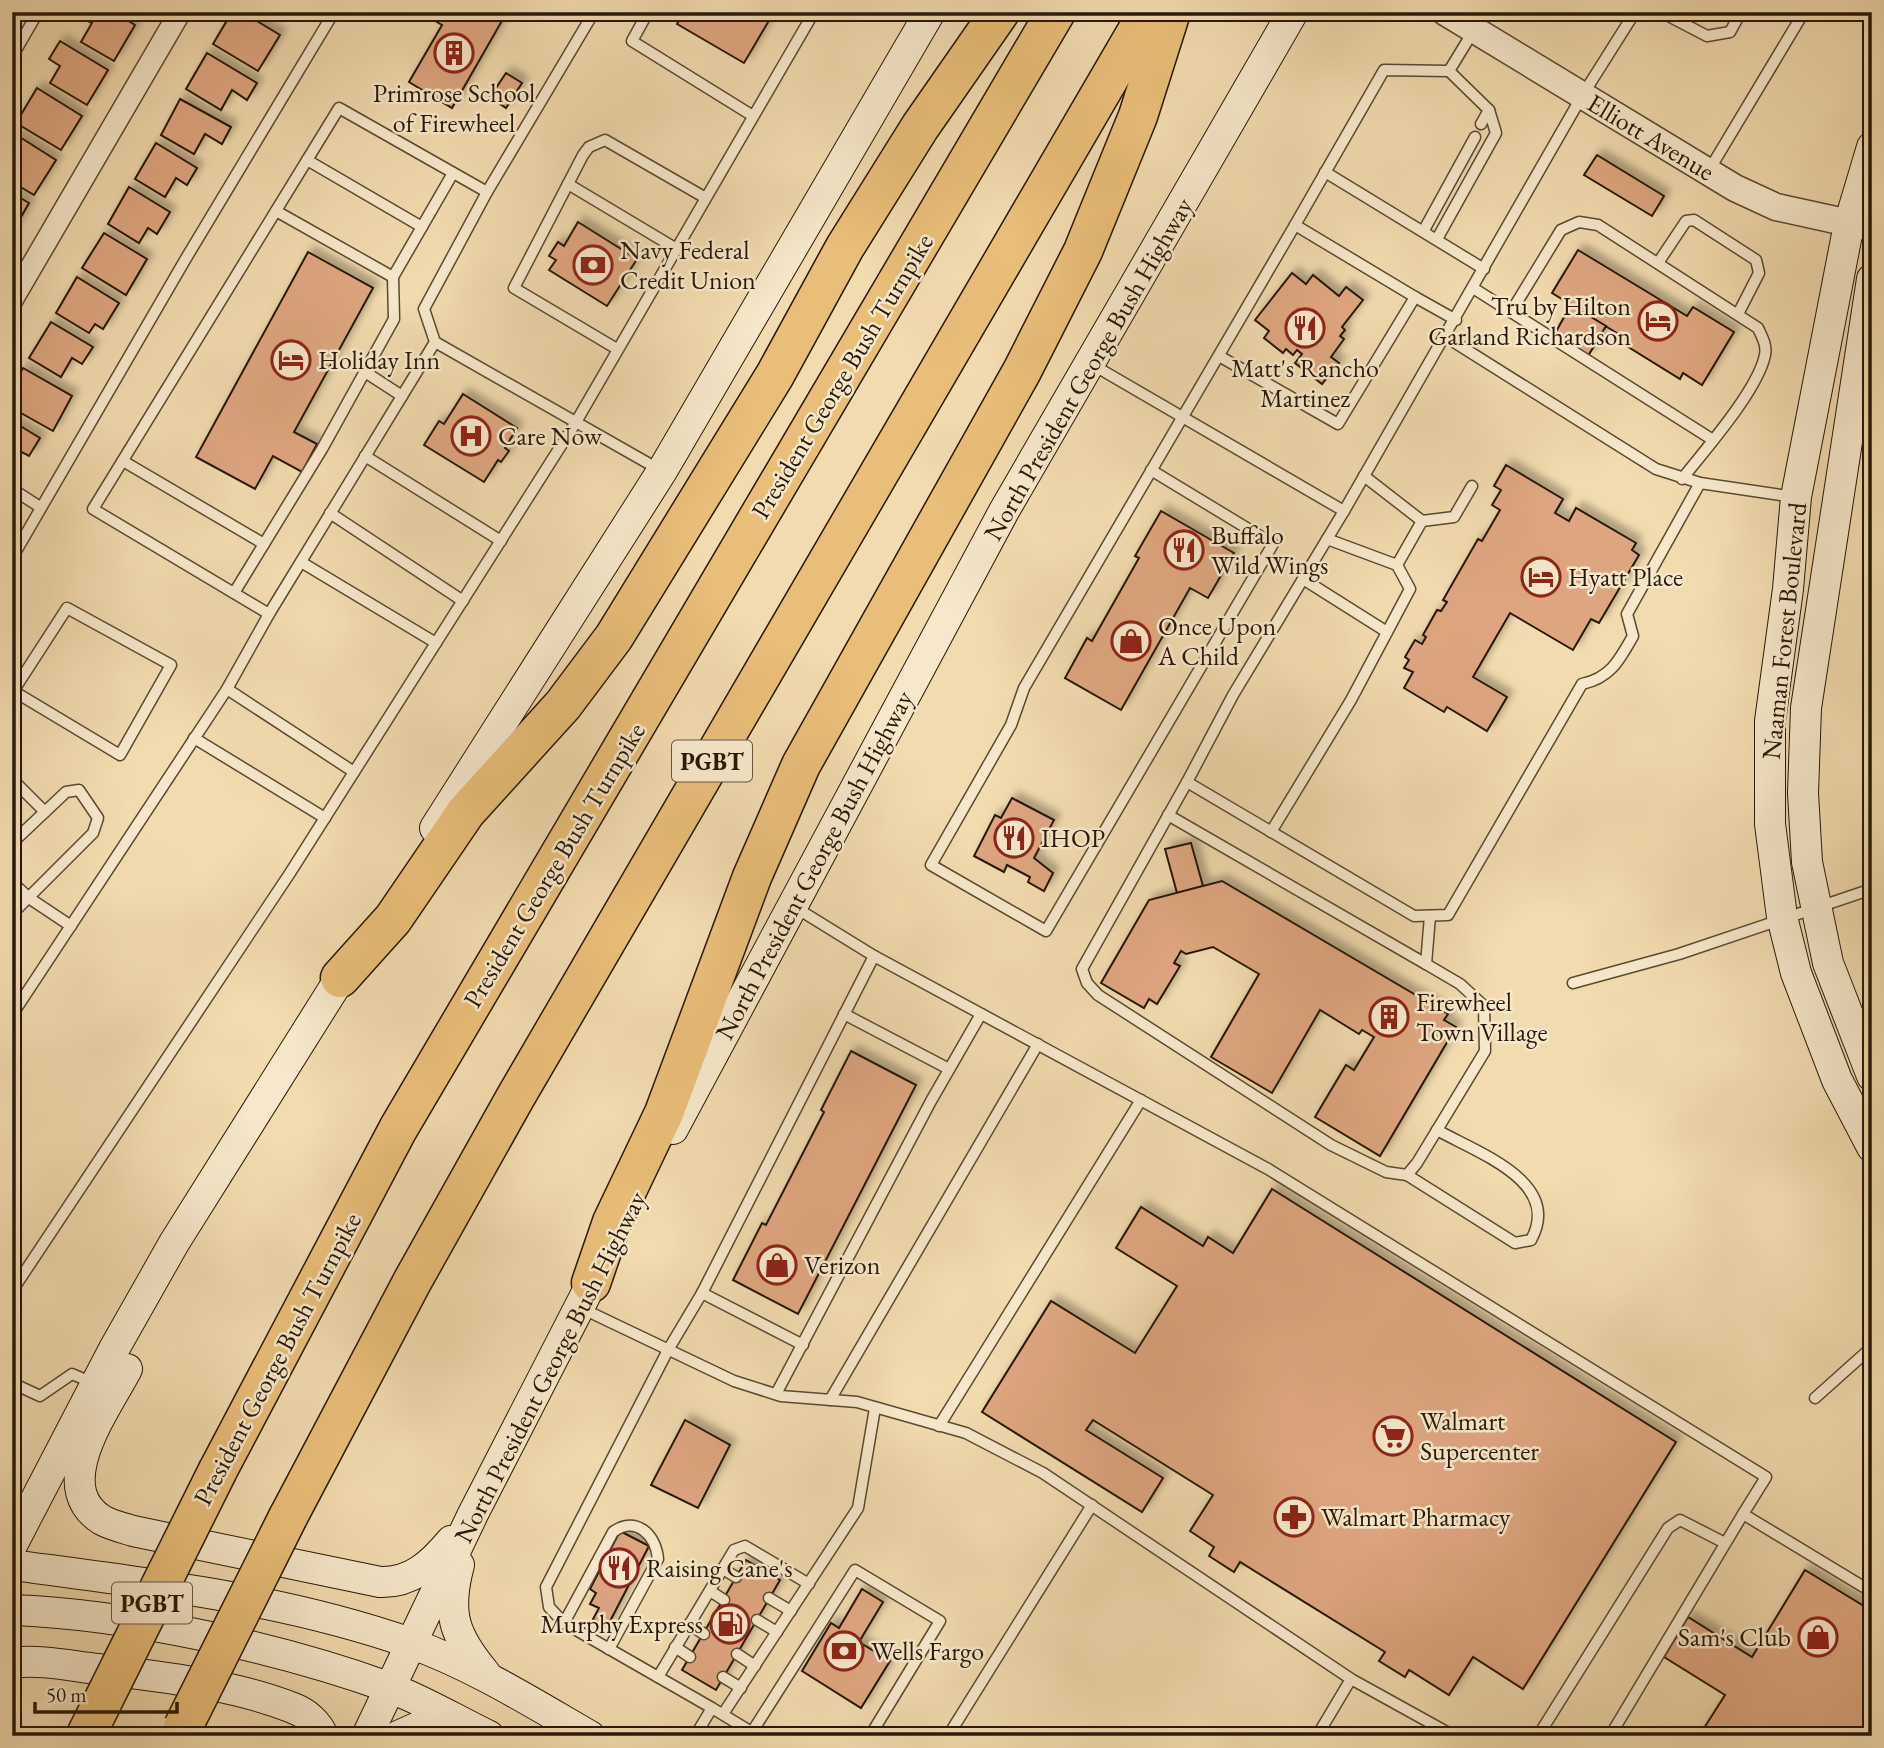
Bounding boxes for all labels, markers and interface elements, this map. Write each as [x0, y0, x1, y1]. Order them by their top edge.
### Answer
building icon: Primrose School of Firewheel [433, 32, 475, 74]
place label: Primrose School of Firewheel [373, 76, 535, 140]
street label: Elliott Avenue [1581, 86, 1721, 188]
street label: North President George Bush Highway [976, 191, 1201, 547]
street label: President George Bush Turnpike [743, 227, 941, 525]
place label: Navy Federal Credit Union [620, 233, 756, 297]
bank icon: Navy Federal Credit Union [572, 244, 614, 286]
place label: Tru by Hilton Garland Richardson [1428, 289, 1631, 353]
hotel icon: Tru by Hilton Garland Richardson [1637, 300, 1679, 342]
restaurant icon: Matt's Rancho Martinez [1284, 307, 1326, 349]
hotel icon: Holiday Inn [270, 339, 312, 381]
place label: Holiday Inn [318, 343, 441, 377]
place label: Matt's Rancho Martinez [1231, 351, 1379, 415]
hospital icon: Care Now [450, 415, 492, 457]
place label: Care Now [498, 419, 602, 453]
street label: Naaman Forest Boulevard [1754, 500, 1814, 761]
place label: Buffalo Wild Wings [1211, 518, 1328, 582]
restaurant icon: Buffalo Wild Wings [1163, 529, 1205, 571]
hotel icon: Hyatt Place [1520, 556, 1562, 598]
place label: Hyatt Place [1568, 560, 1683, 594]
place label: Once Upon A Child [1157, 609, 1277, 673]
shop icon: Once Upon A Child [1110, 620, 1152, 662]
street label: North President George Bush Highway [707, 684, 921, 1045]
street label: President George Bush Turnpike [455, 716, 653, 1014]
road number: PGBT [672, 740, 752, 782]
restaurant icon: IHOP [993, 817, 1035, 859]
place label: IHOP [1041, 821, 1105, 855]
place label: Firewheel Town Village [1416, 985, 1548, 1049]
building icon: Firewheel Town Village [1368, 996, 1410, 1038]
street label: North President George Bush Highway [446, 1185, 654, 1549]
street label: President George Bush Turnpike [185, 1207, 369, 1511]
shop icon: Verizon [756, 1244, 798, 1286]
place label: Verizon [804, 1248, 881, 1282]
place label: Walmart Supercenter [1420, 1404, 1539, 1468]
supermarket icon: Walmart Supercenter [1372, 1415, 1414, 1457]
pharmacy icon: Walmart Pharmacy [1273, 1496, 1315, 1538]
place label: Walmart Pharmacy [1321, 1500, 1511, 1534]
restaurant icon: Raising Cane's [598, 1547, 640, 1589]
place label: Raising Cane's [646, 1551, 793, 1585]
road number: PGBT [112, 1582, 192, 1624]
fuel station icon: Murphy Express [709, 1603, 751, 1645]
place label: Murphy Express [540, 1607, 703, 1641]
shop icon: Sam's Club [1797, 1616, 1839, 1658]
place label: Sam's Club [1678, 1620, 1791, 1654]
bank icon: Wells Fargo [823, 1630, 865, 1672]
place label: Wells Fargo [871, 1634, 984, 1668]
scale bar [35, 1671, 177, 1715]
text: 50 m [46, 1681, 87, 1708]

